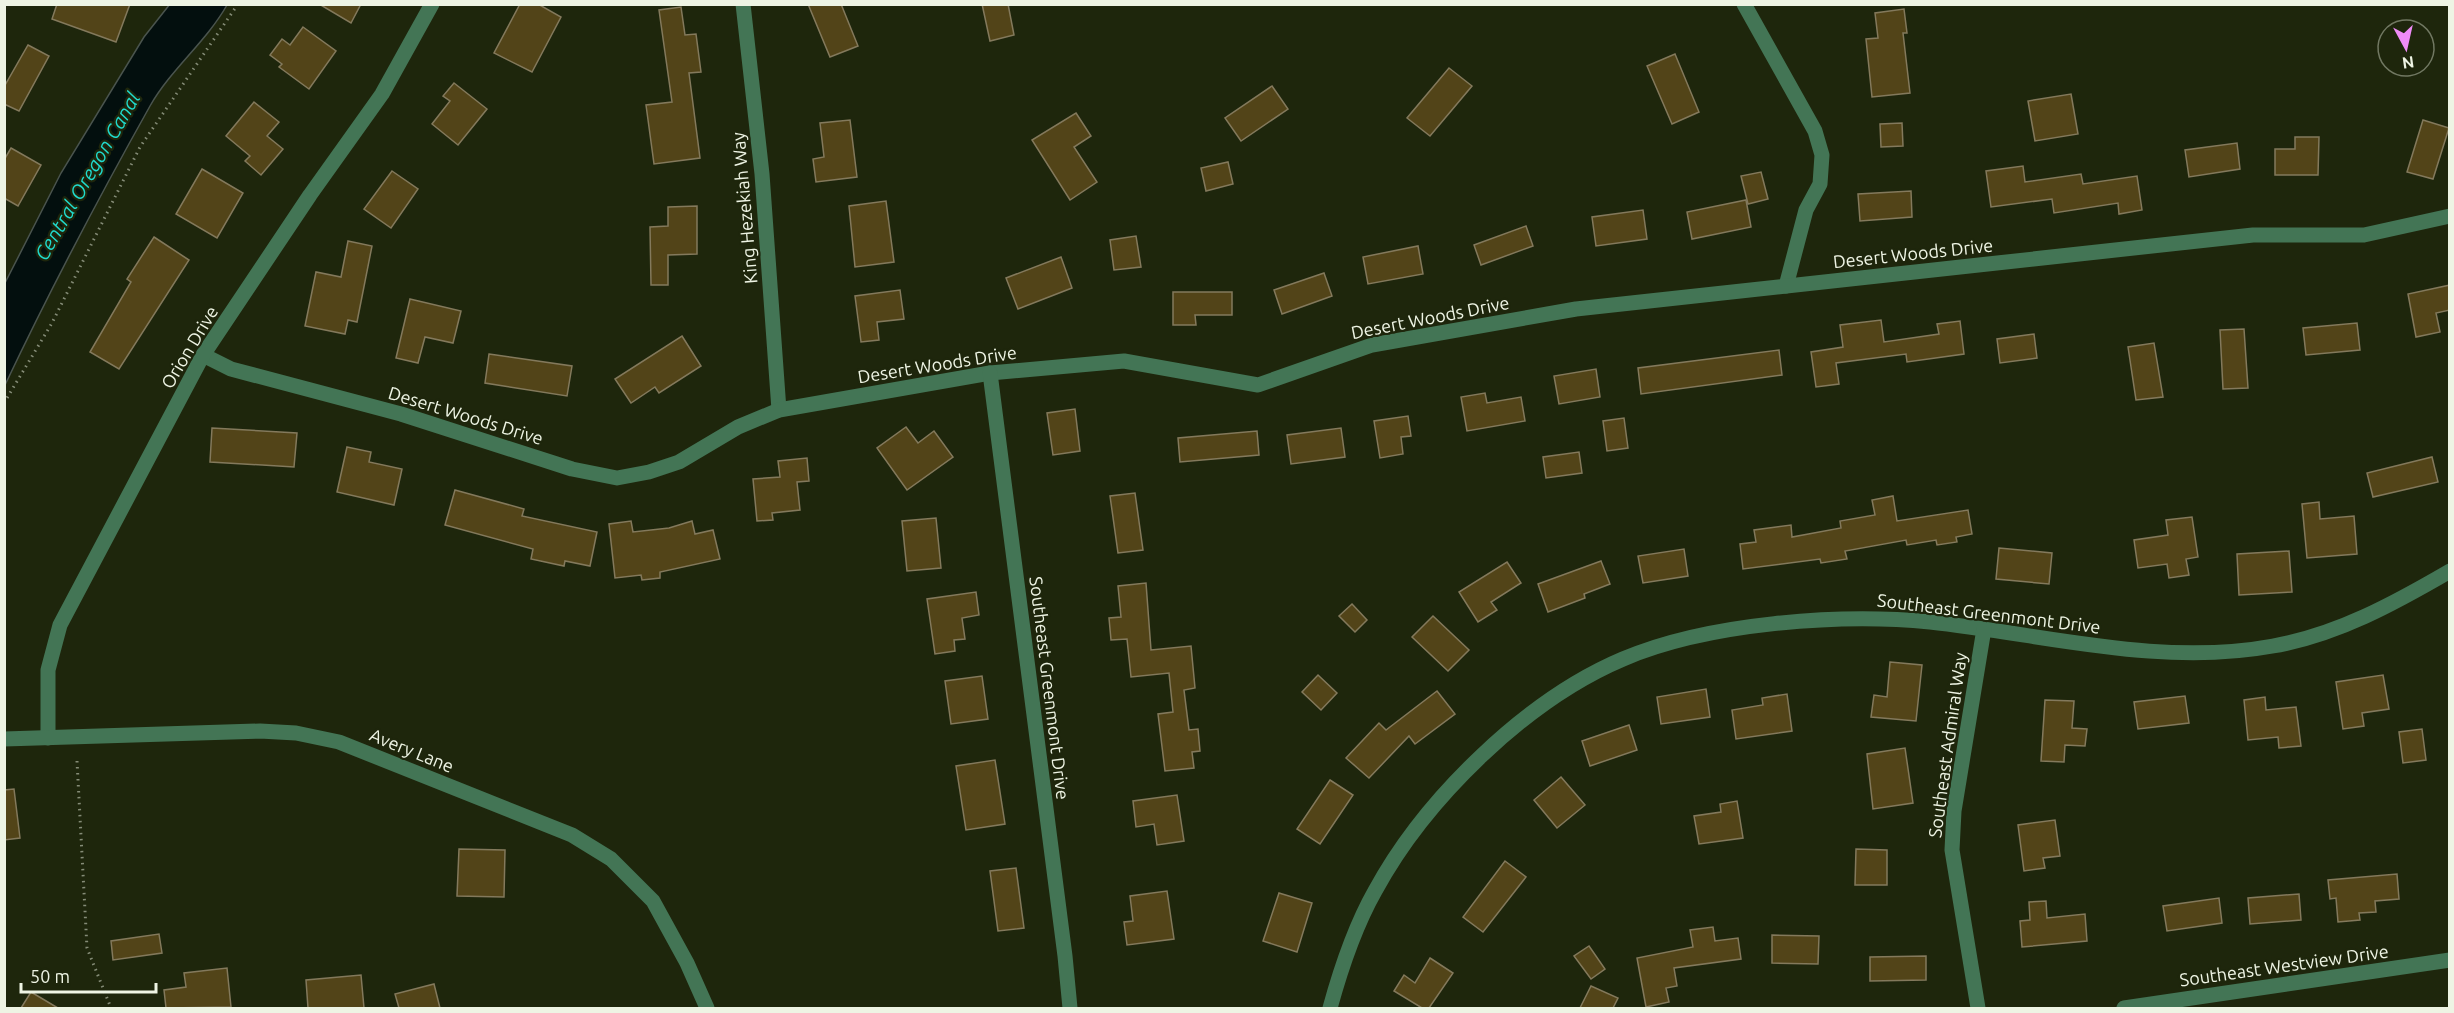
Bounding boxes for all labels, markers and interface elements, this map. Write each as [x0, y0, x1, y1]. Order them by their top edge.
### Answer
north arrow [2376, 18, 2436, 78]
text: N [2401, 53, 2415, 73]
water label: Central Oregon Canal [29, 88, 145, 264]
street label: King Hezekiah Way [727, 131, 761, 285]
street label: Desert Woods Drive [1832, 235, 1994, 271]
street label: Desert Woods Drive [1349, 292, 1511, 342]
street label: Orion Drive [157, 302, 221, 392]
street label: Desert Woods Drive [856, 342, 1018, 386]
street label: Desert Woods Drive [386, 382, 546, 448]
street label: Southeast Greenmont Drive [1026, 575, 1074, 801]
street label: Southeast Greenmont Drive [1876, 589, 2102, 637]
street label: Southeast Admiral Way [1924, 651, 1970, 839]
street label: Avery Lane [367, 724, 457, 776]
street label: Southeast Westview Drive [2178, 940, 2390, 990]
scale bar [21, 956, 156, 994]
text: 50 m [30, 966, 70, 986]

